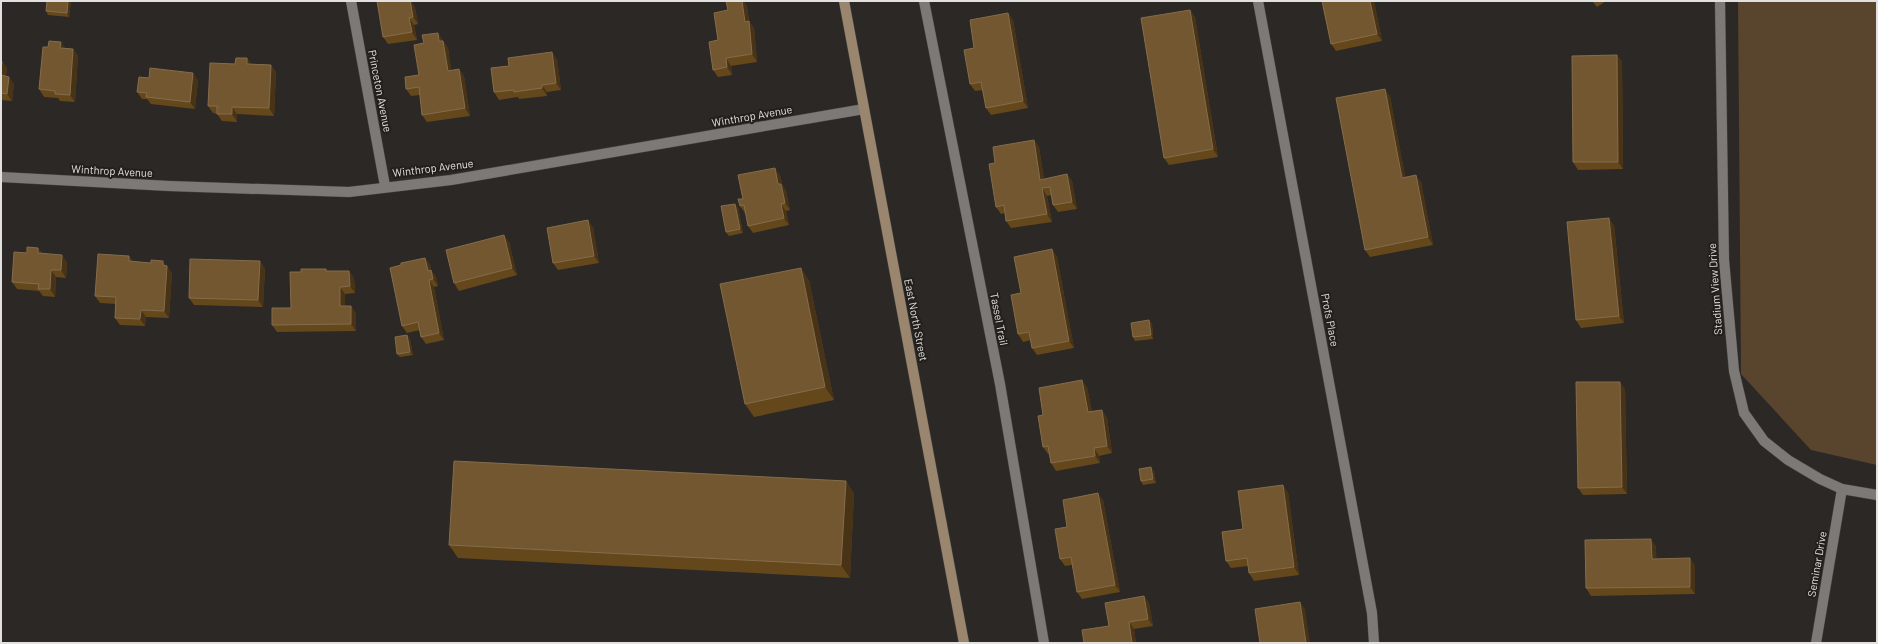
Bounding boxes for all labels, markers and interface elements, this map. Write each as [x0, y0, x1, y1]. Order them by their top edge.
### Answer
street label: Princeton Avenue [366, 49, 395, 133]
street label: Winthrop Avenue [711, 102, 793, 129]
street label: Winthrop Avenue [392, 156, 474, 179]
street label: Winthrop Avenue [71, 162, 153, 179]
street label: Stadium View Drive [1705, 243, 1724, 335]
street label: East North Street [902, 278, 931, 362]
street label: Tassel Trail [988, 291, 1011, 346]
street label: Profs Place [1319, 292, 1342, 348]
street label: Seminar Drive [1804, 530, 1829, 598]

